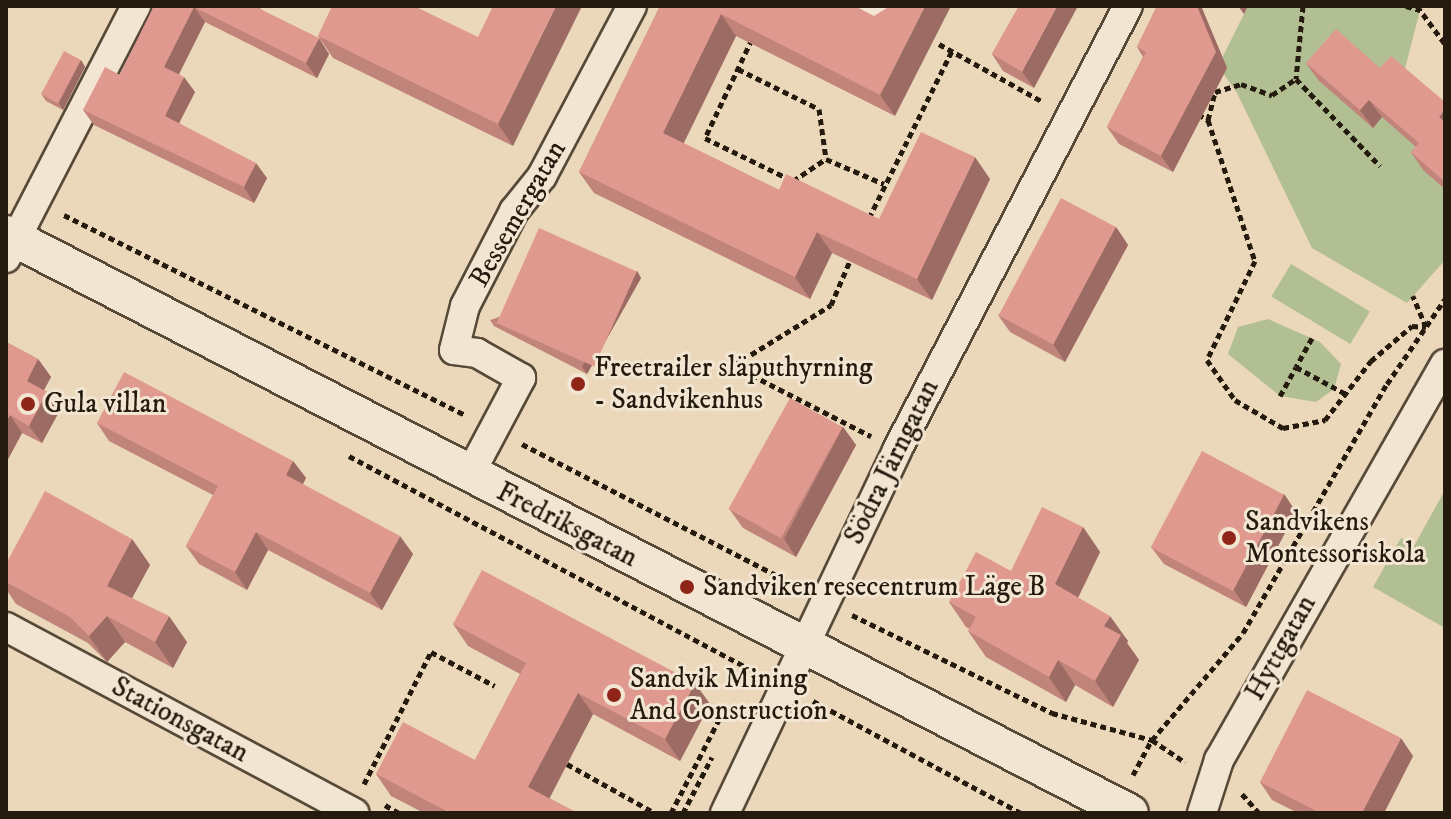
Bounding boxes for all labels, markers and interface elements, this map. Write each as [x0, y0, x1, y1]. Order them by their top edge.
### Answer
street label: Bessemergatan [463, 135, 573, 293]
place label: Freetrailer släputhyrning - Sandvikenhus [594, 351, 873, 417]
street label: Södra Järngatan [838, 374, 946, 550]
marker: Freetrailer släputhyrning - Sandvikenhus [569, 375, 587, 393]
place label: Gula villan [44, 387, 166, 421]
marker: Gula villan [19, 395, 37, 413]
street label: Fredriksgatan [491, 475, 643, 575]
place label: Sandvikens Montessoriskola [1245, 505, 1425, 571]
marker: Sandvikens Montessoriskola [1220, 529, 1238, 547]
place label: Sandviken resecentrum Läge B [703, 570, 1045, 604]
marker: Sandviken resecentrum Läge B [678, 578, 696, 596]
street label: Hyttgatan [1238, 590, 1324, 706]
place label: Sandvik Mining And Construction [630, 662, 828, 728]
street label: Stationsgatan [106, 670, 254, 770]
marker: Sandvik Mining And Construction [605, 686, 623, 704]

